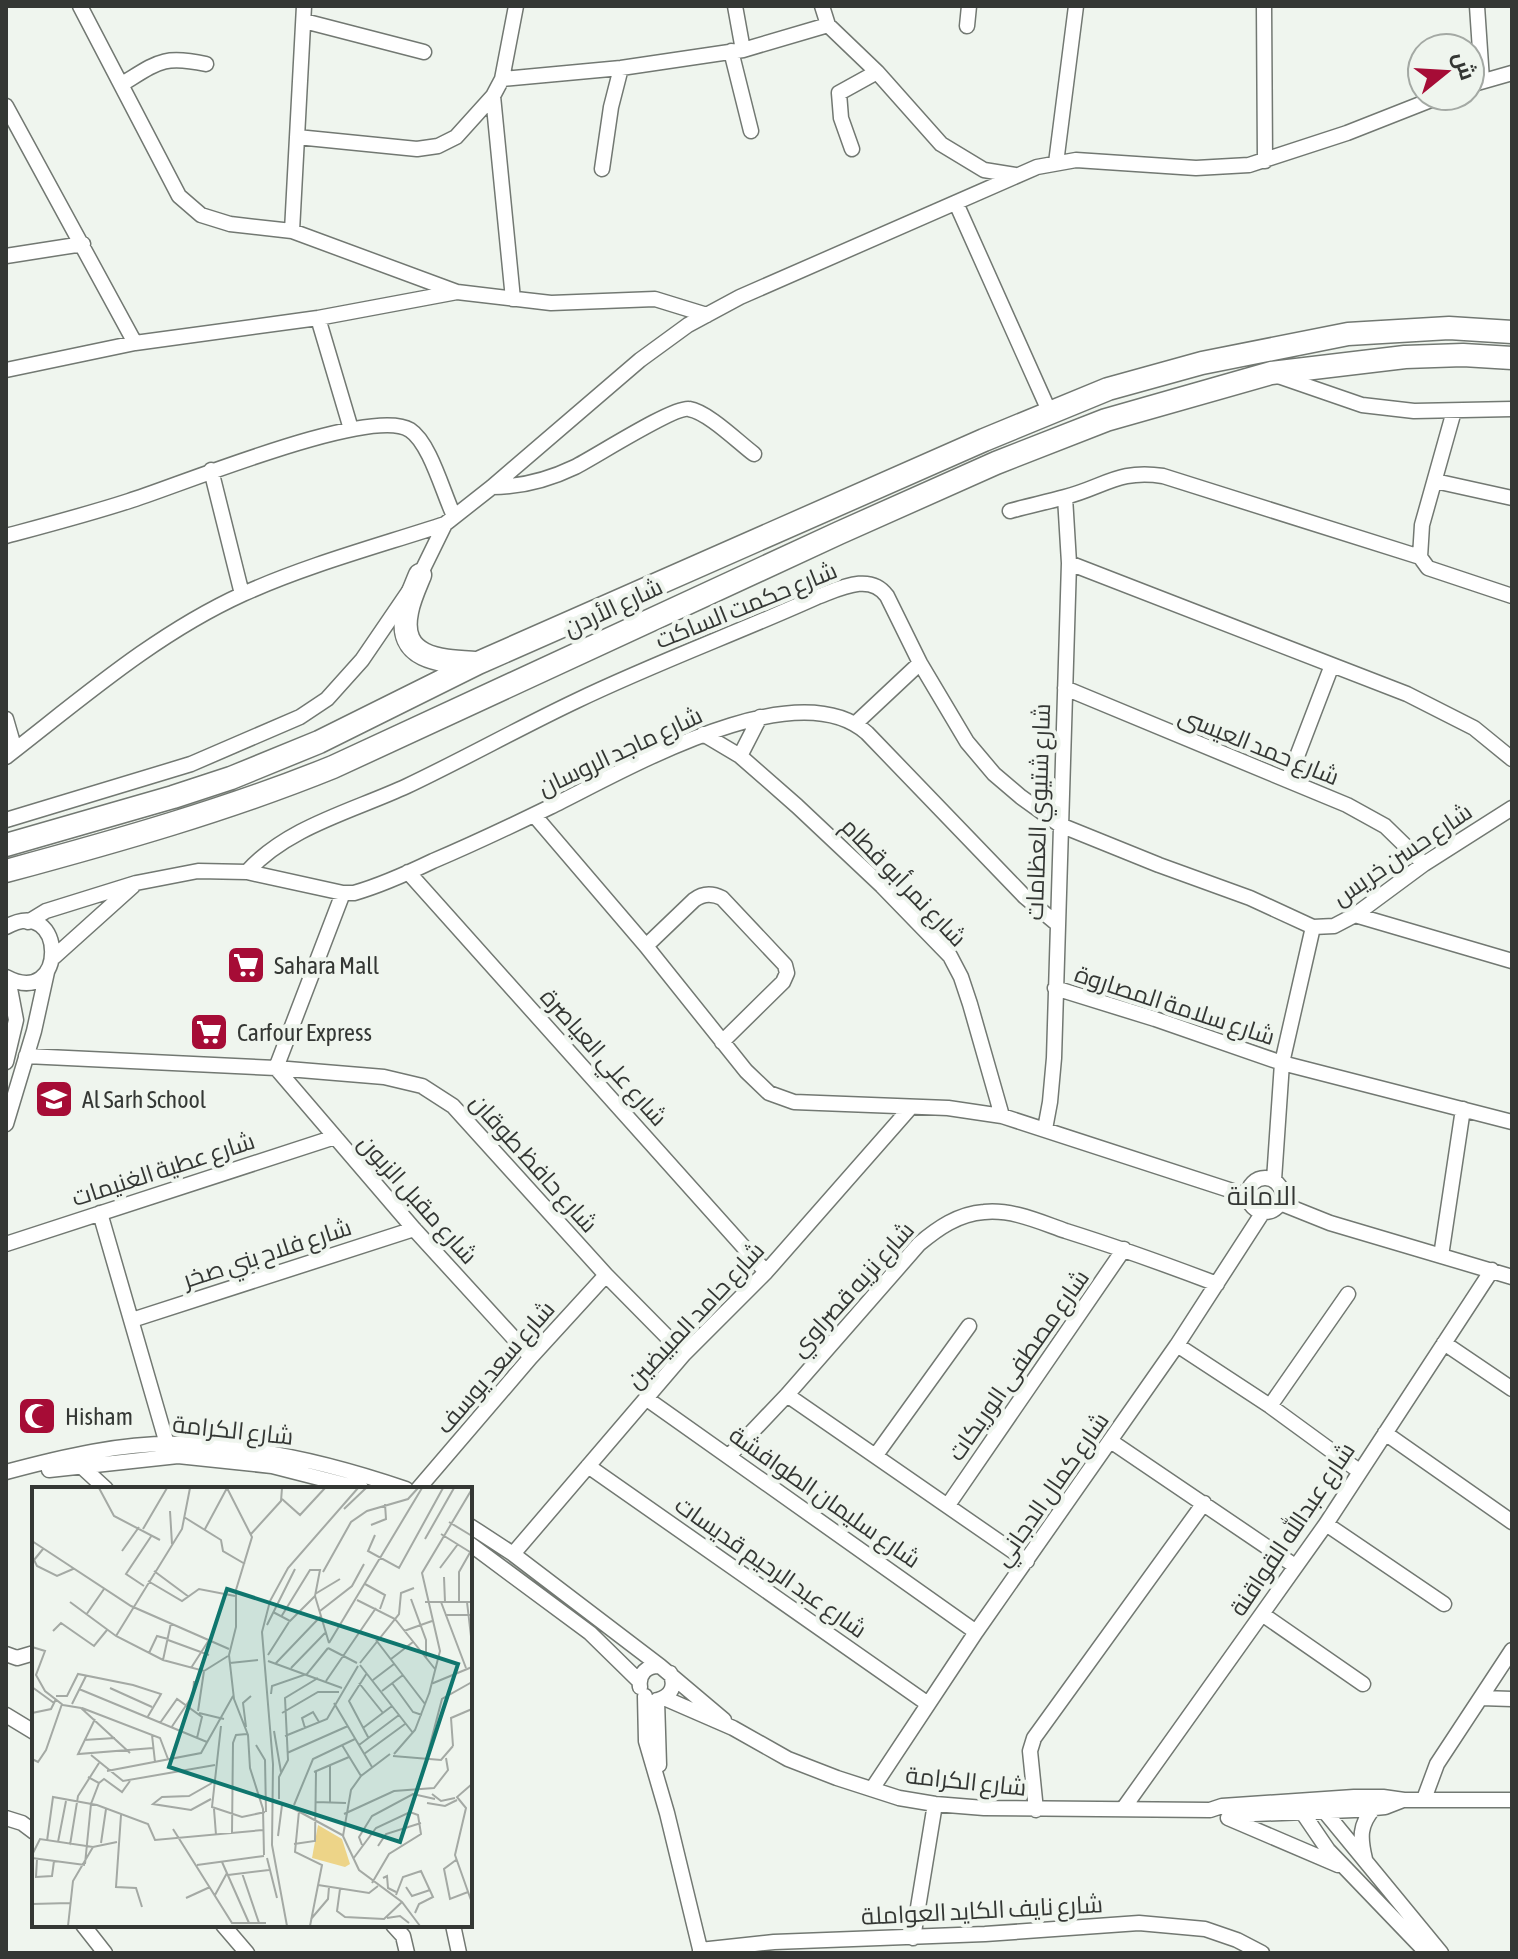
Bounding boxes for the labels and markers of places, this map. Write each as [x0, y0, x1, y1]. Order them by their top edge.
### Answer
supermarket icon: Sahara Mall [225, 944, 267, 986]
place label: Sahara Mall [274, 952, 380, 979]
supermarket icon: Carfour Express [188, 1011, 230, 1053]
place label: Carfour Express [237, 1019, 372, 1046]
school or university icon: Al Sarh School [33, 1078, 75, 1120]
place label: Al Sarh School [82, 1086, 207, 1113]
mosque icon: Hisham [16, 1395, 58, 1437]
place label: Hisham [65, 1403, 133, 1430]

